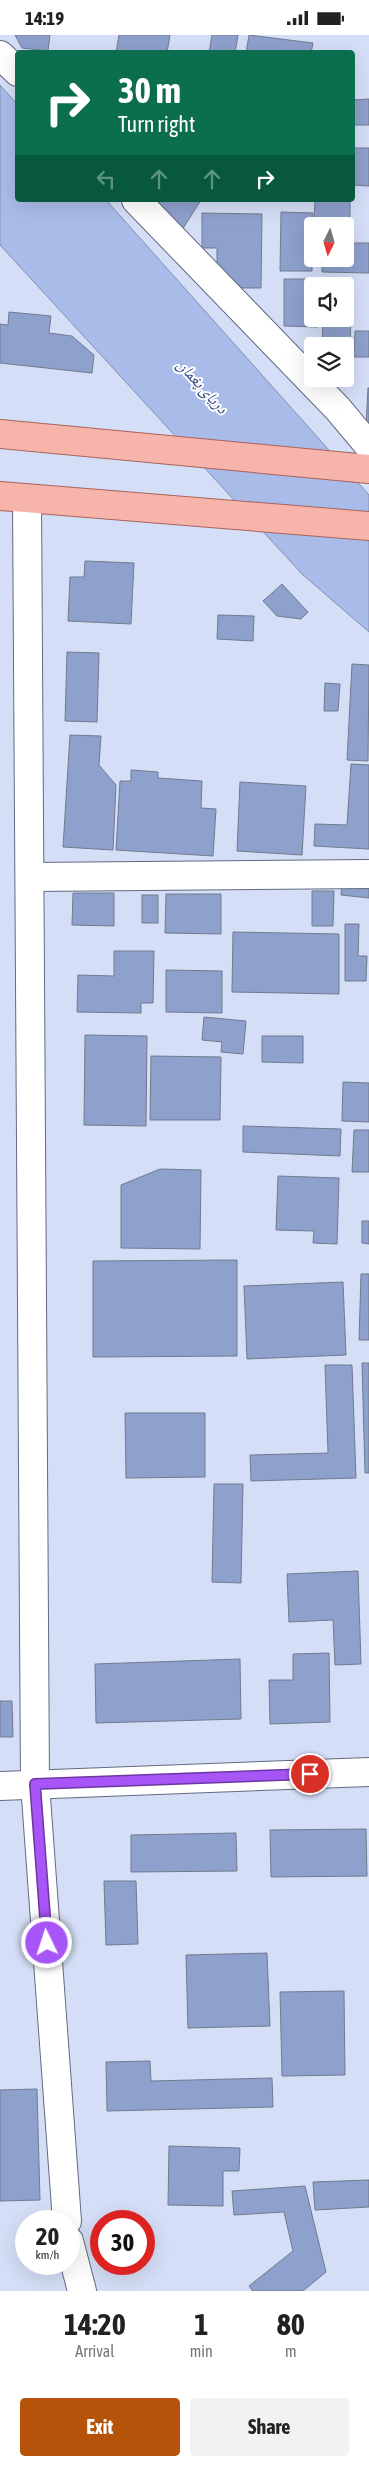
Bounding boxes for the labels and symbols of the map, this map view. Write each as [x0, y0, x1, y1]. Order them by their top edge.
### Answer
north arrow [304, 217, 354, 267]
water label: دریای پغمان [173, 355, 232, 418]
pin [289, 1753, 331, 1795]
position arrow [20, 1916, 72, 1968]
speed limit sign: 30 [90, 2210, 155, 2275]

